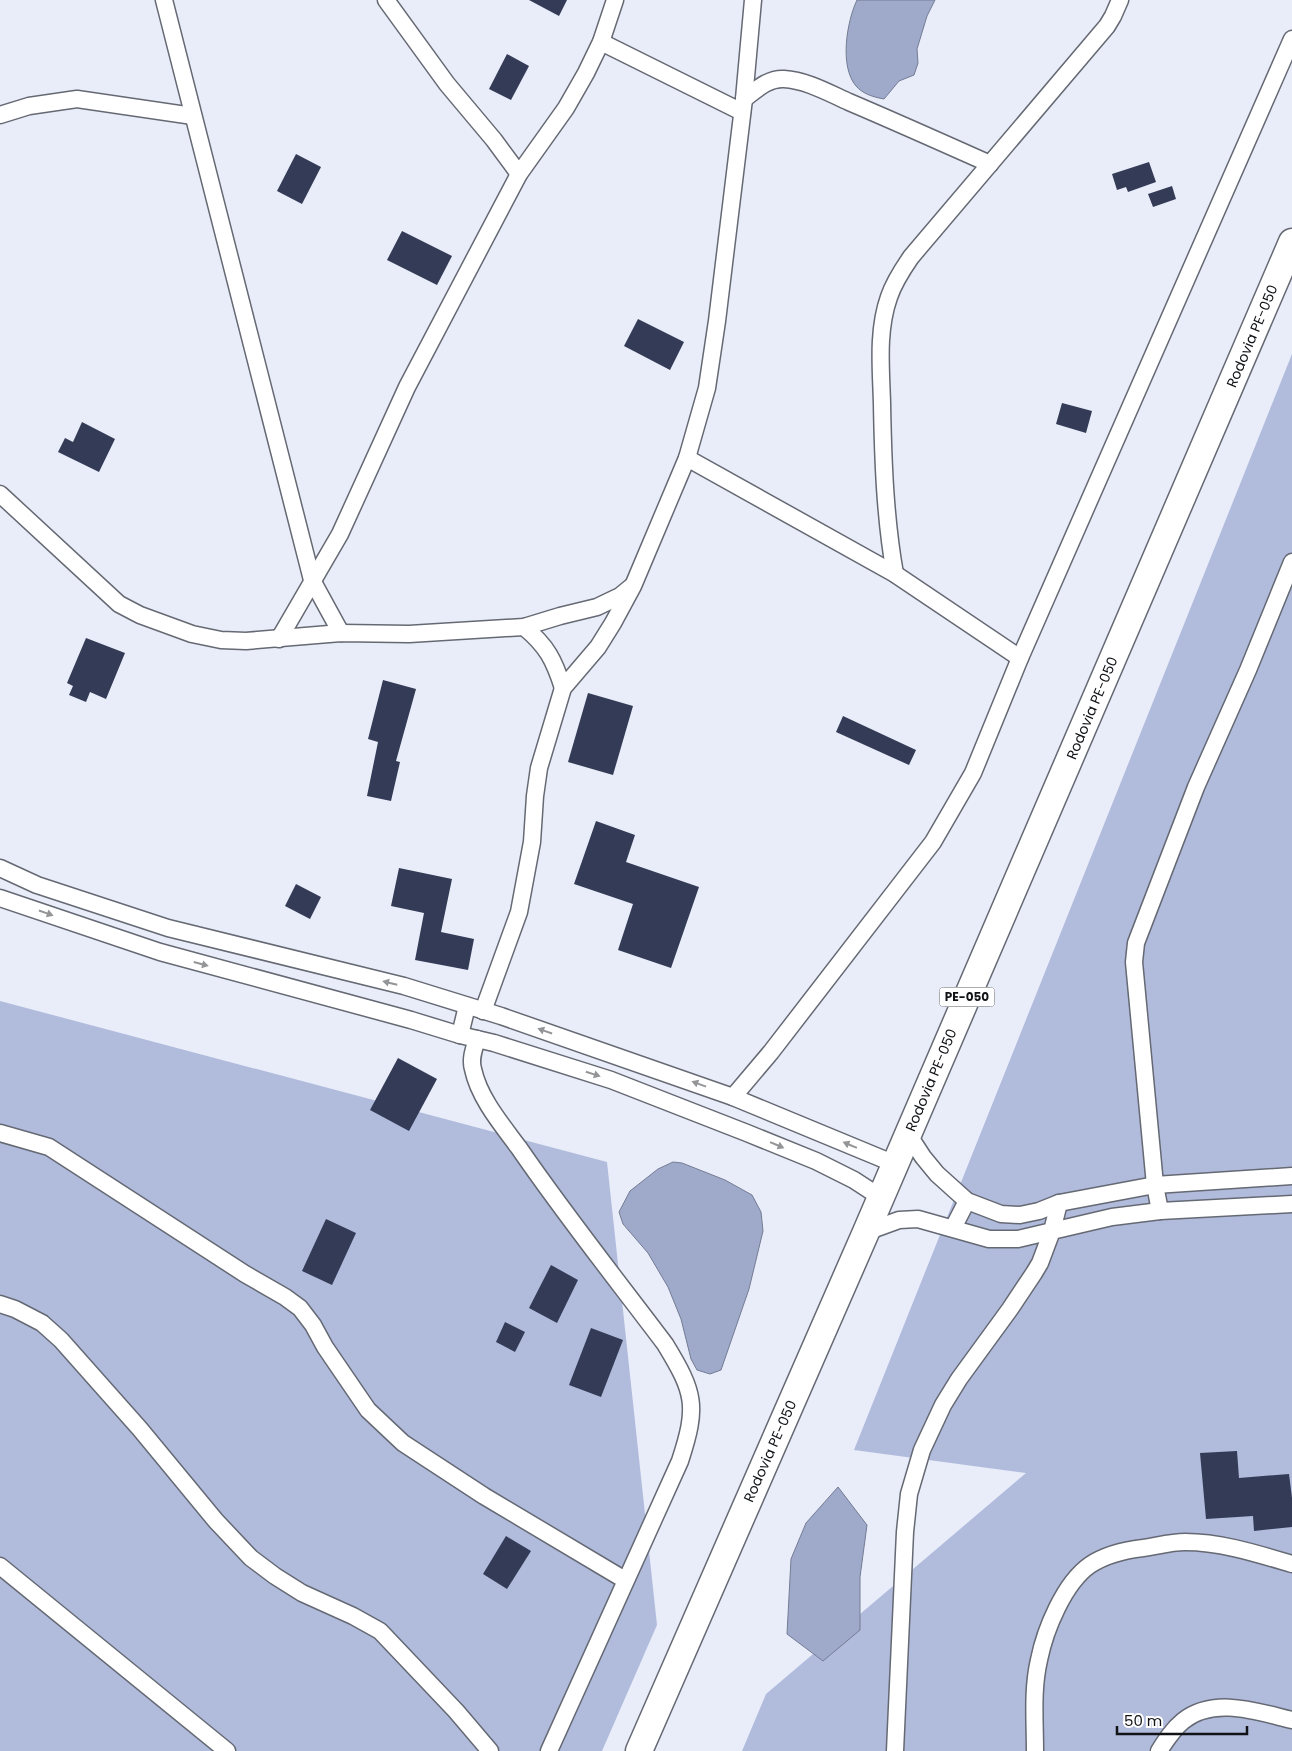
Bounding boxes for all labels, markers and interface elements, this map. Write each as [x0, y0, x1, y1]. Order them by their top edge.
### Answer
street label: Rodovia PE-050 [1221, 282, 1283, 390]
street label: Rodovia PE-050 [1061, 654, 1123, 762]
one-way arrow [39, 910, 54, 917]
one-way arrow [193, 960, 208, 968]
one-way arrow [383, 979, 398, 987]
road number: PE-050 [940, 988, 994, 1006]
street label: Rodovia PE-050 [900, 1026, 962, 1134]
one-way arrow [538, 1027, 553, 1034]
one-way arrow [585, 1071, 600, 1079]
one-way arrow [691, 1080, 706, 1088]
one-way arrow [770, 1141, 785, 1149]
one-way arrow [842, 1141, 857, 1148]
street label: Rodovia PE-050 [739, 1397, 801, 1505]
scale bar [1117, 1704, 1247, 1736]
text: 50 m [1124, 1710, 1162, 1731]

